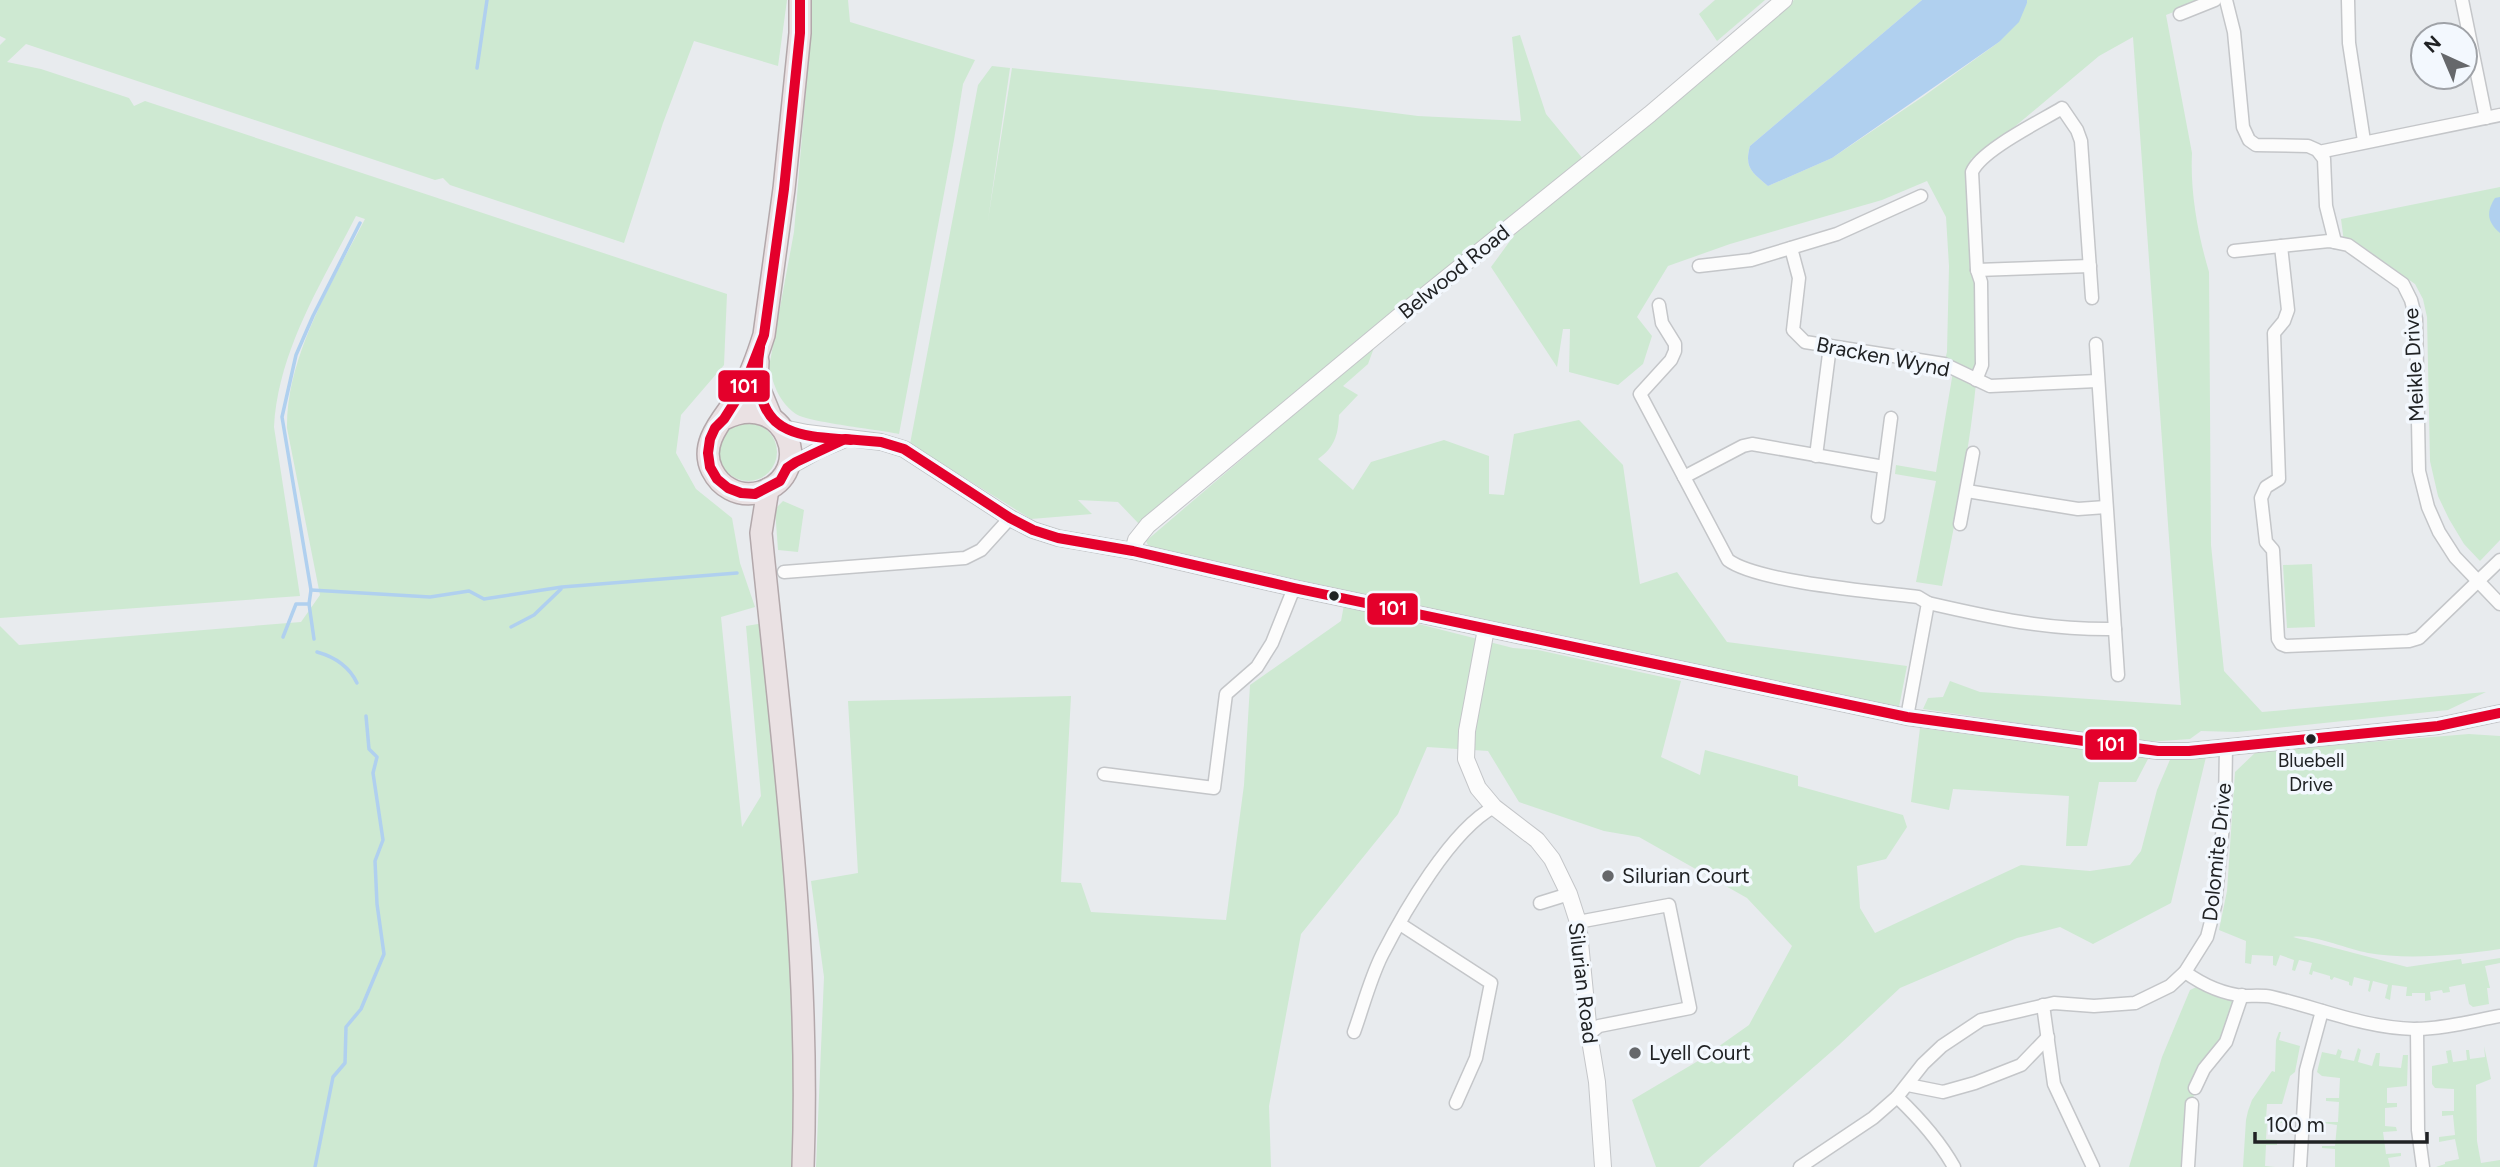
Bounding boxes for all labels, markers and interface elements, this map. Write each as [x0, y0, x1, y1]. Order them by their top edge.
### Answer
north arrow [2409, 21, 2479, 91]
text: N [2419, 31, 2446, 58]
street label: Belwood Road [1393, 219, 1514, 324]
street label: Meikle Drive [2398, 307, 2429, 423]
street label: Bracken Wynd [1814, 331, 1952, 382]
line badge: 101 [717, 369, 771, 403]
text: 101 [730, 375, 758, 398]
unlabelled marker [1327, 589, 1341, 603]
line badge: 101 [1366, 592, 1419, 626]
text: 101 [1379, 597, 1407, 620]
line badge: 101 [2084, 728, 2138, 761]
marker: Bluebell Drive [2304, 732, 2318, 746]
text: 101 [2097, 733, 2125, 756]
place label: Bluebell Drive [2278, 749, 2344, 796]
street label: Dolomite Drive [2197, 781, 2236, 923]
place label: Silurian Court [1622, 863, 1750, 888]
marker: Silurian Court [1600, 868, 1616, 884]
street label: Silurian Road [1564, 921, 1603, 1045]
place label: Lyell Court [1649, 1040, 1751, 1065]
marker: Lyell Court [1627, 1045, 1643, 1061]
scale bar [2255, 1100, 2426, 1144]
text: 100 m [2266, 1112, 2325, 1137]

